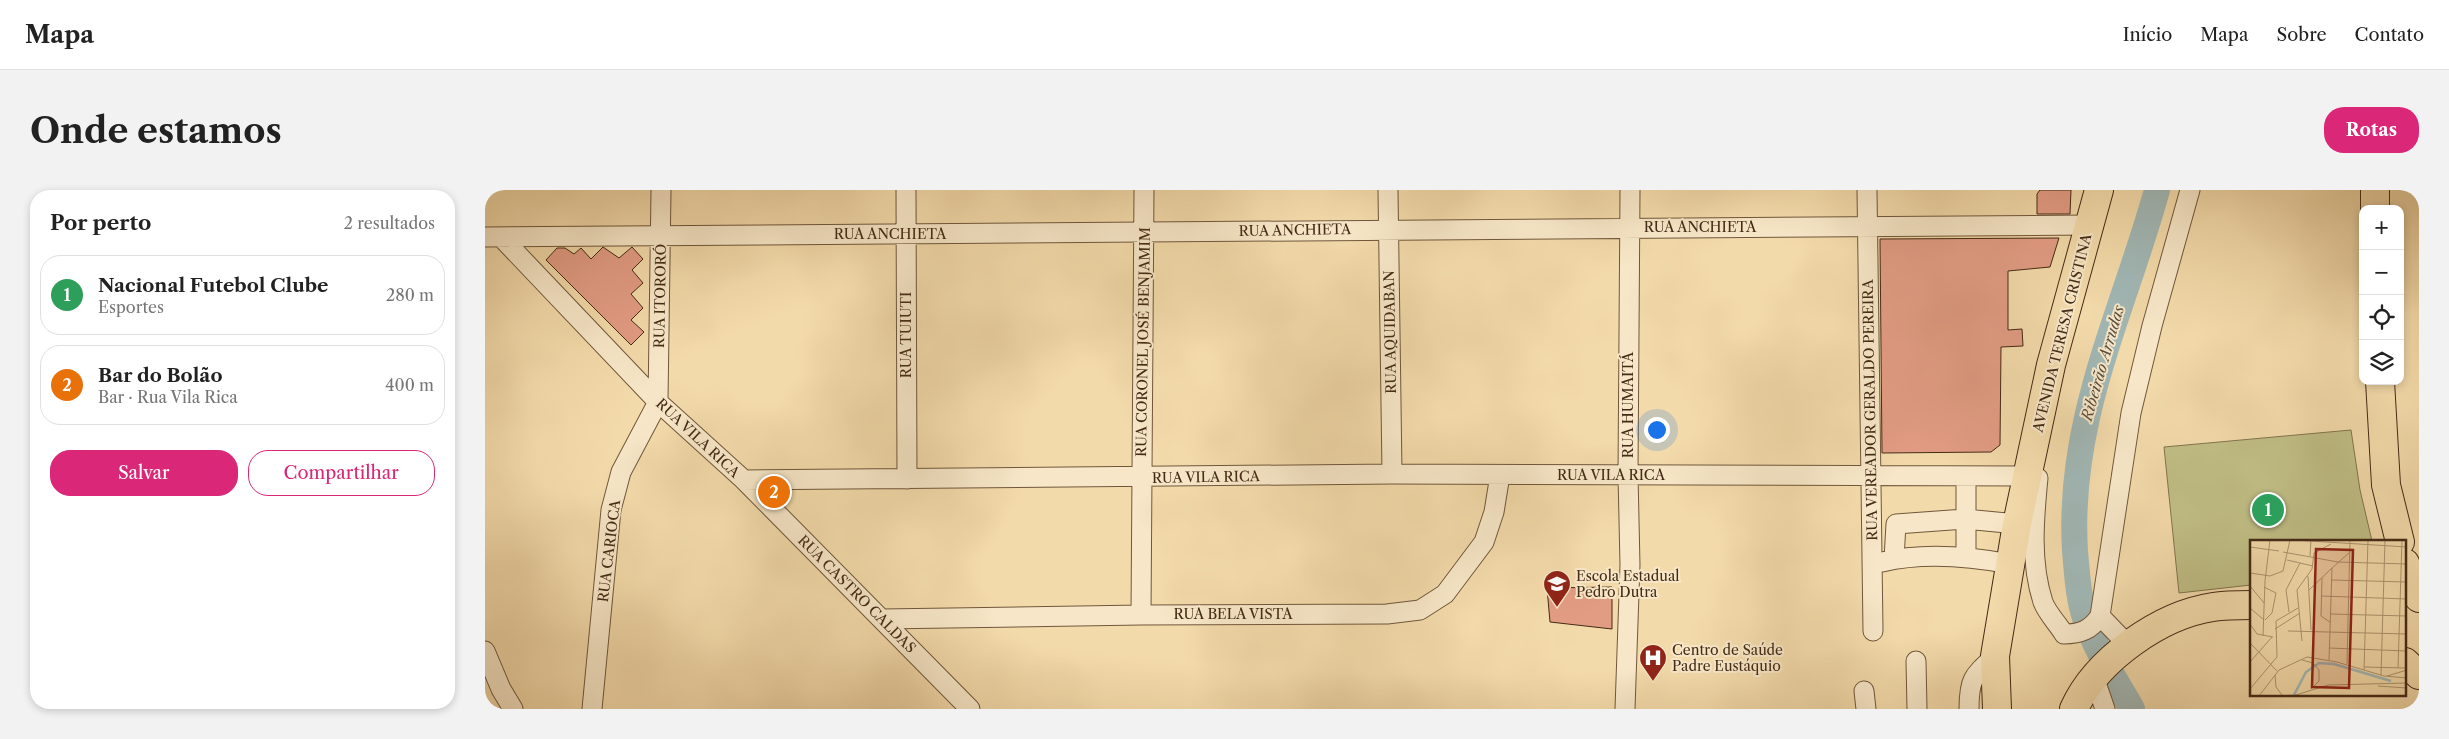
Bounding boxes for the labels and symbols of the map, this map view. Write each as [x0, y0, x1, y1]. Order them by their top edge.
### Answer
street label: RUA ANCHIETA [1644, 218, 1757, 236]
street label: RUA ANCHIETA [1238, 220, 1352, 240]
street label: RUA ANCHIETA [834, 225, 947, 243]
street label: RUA CORONEL JOSÉ BENJAMIM [1132, 227, 1154, 457]
street label: AVENIDA TERESA CRISTINA [2028, 231, 2096, 435]
street label: RUA ITORORÓ [649, 244, 670, 348]
street label: RUA AQUIDABAN [1380, 270, 1400, 394]
street label: RUA VEREADOR GERALDO PEREIRA [1859, 278, 1881, 541]
street label: RUA TUIUTI [897, 292, 915, 378]
water label: Ribeirão Arrudas [2077, 303, 2128, 424]
street label: RUA HUMAITÁ [1619, 351, 1637, 458]
street label: RUA VILA RICA [652, 395, 744, 482]
your location [1644, 417, 1670, 443]
street label: RUA VILA RICA [1557, 466, 1666, 484]
street label: RUA VILA RICA [1152, 467, 1261, 487]
pin: 2 [758, 473, 790, 511]
pin: 1 [2252, 491, 2284, 529]
street label: RUA CARIOCA [594, 498, 624, 603]
street label: RUA CASTRO CALDAS [794, 531, 920, 657]
inset map [2250, 540, 2407, 697]
place label: Escola Estadual Pedro Dutra [1576, 567, 1679, 601]
school or university icon: Escola Estadual Pedro Dutra [1542, 569, 1572, 608]
street label: RUA BELA VISTA [1173, 605, 1293, 623]
place label: Centro de Saúde Padre Eustáquio [1672, 641, 1783, 675]
hospital icon: Centro de Saúde Padre Eustáquio [1638, 643, 1668, 682]

